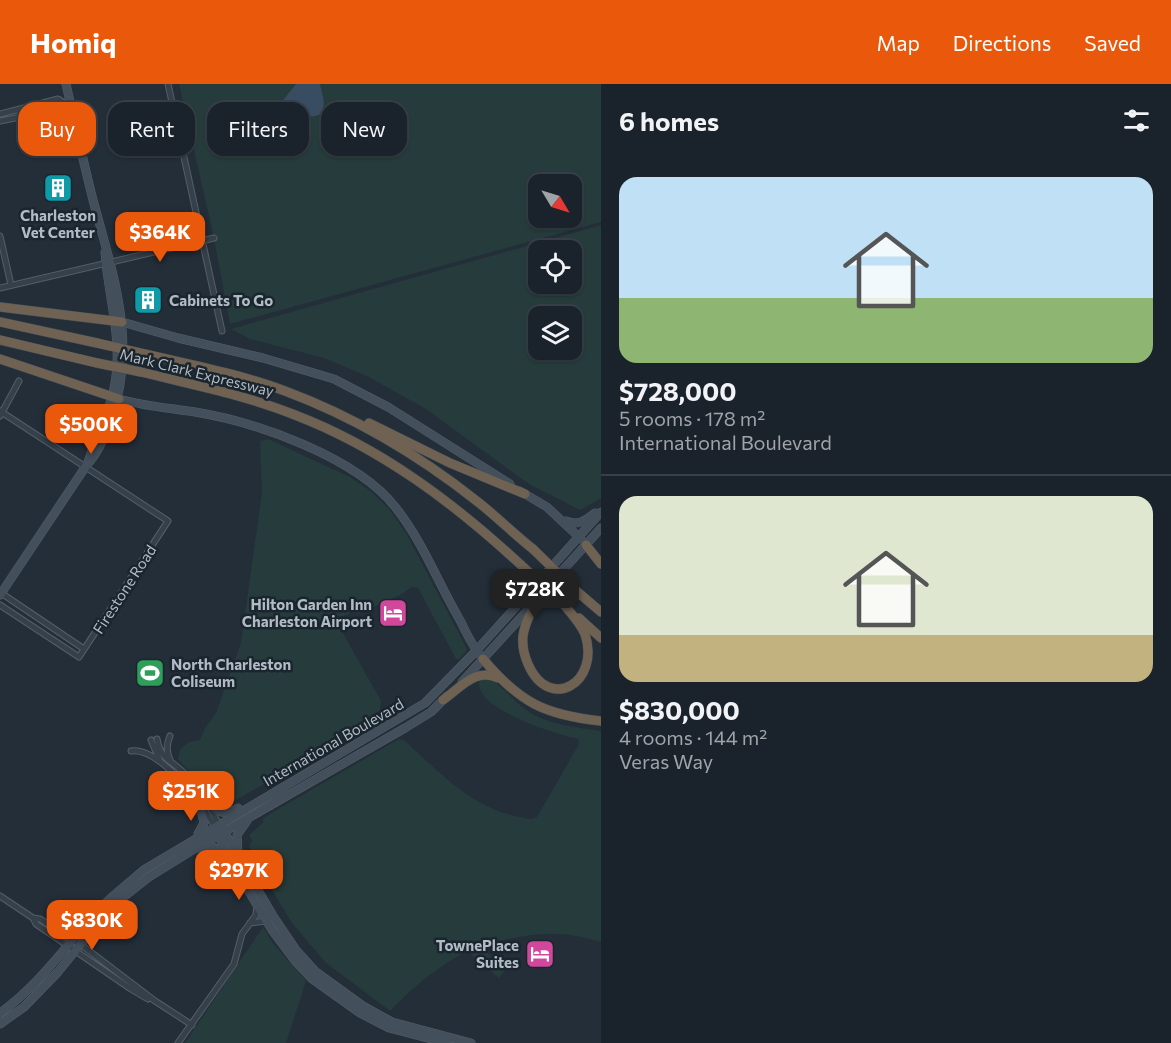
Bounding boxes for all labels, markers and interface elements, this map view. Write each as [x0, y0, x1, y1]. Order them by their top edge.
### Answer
text: Homiq [30, 25, 116, 59]
text: Map [877, 30, 920, 55]
text: Directions [953, 30, 1051, 55]
text: Saved [1084, 30, 1141, 55]
chip: Buy [18, 102, 96, 156]
chip: Rent [108, 102, 195, 156]
chip: Filters [207, 102, 309, 156]
chip: New [321, 102, 407, 156]
icon: filters [1120, 104, 1153, 137]
text: 6 homes [619, 105, 719, 136]
building icon: Charleston Vet Center [42, 172, 74, 204]
north arrow [528, 174, 582, 228]
map controls [528, 174, 582, 360]
place label: Charleston Vet Center [20, 206, 96, 241]
pin: $364K [118, 212, 202, 263]
icon: home [832, 216, 940, 324]
text: $364K [129, 219, 191, 243]
button: locate [528, 240, 582, 294]
building icon: Cabinets To Go [132, 284, 164, 316]
place label: Cabinets To Go [169, 291, 273, 309]
button: layers [528, 306, 582, 360]
street label: Mark Clark Expressway [118, 344, 276, 400]
text: $728,000 [619, 375, 737, 406]
pin: $500K [49, 404, 133, 455]
text: 5 rooms · 178 m² [619, 406, 765, 430]
text: $500K [59, 411, 123, 435]
text: International Boulevard [619, 430, 832, 454]
icon: home [832, 535, 940, 643]
street label: Firestone Road [89, 541, 159, 637]
pin: $728K [493, 569, 577, 620]
text: $728K [505, 576, 565, 600]
place label: Hilton Garden Inn Charleston Airport [242, 595, 372, 630]
hotel icon: Hilton Garden Inn Charleston Airport [377, 597, 409, 629]
place label: North Charleston Coliseum [171, 655, 291, 690]
sports icon: North Charleston Coliseum [134, 657, 166, 689]
street label: International Boulevard [259, 694, 407, 790]
text: $830,000 [619, 694, 740, 725]
text: 4 rooms · 144 m² [619, 725, 767, 749]
text: Veras Way [619, 749, 713, 773]
pin: $251K [149, 771, 233, 822]
text: $251K [162, 778, 220, 802]
pin: $297K [197, 850, 281, 901]
text: $297K [209, 857, 269, 881]
pin: $830K [50, 900, 134, 951]
text: $830K [61, 907, 123, 931]
place label: TownePlace Suites [436, 936, 519, 971]
hotel icon: TownePlace Suites [524, 938, 556, 970]

